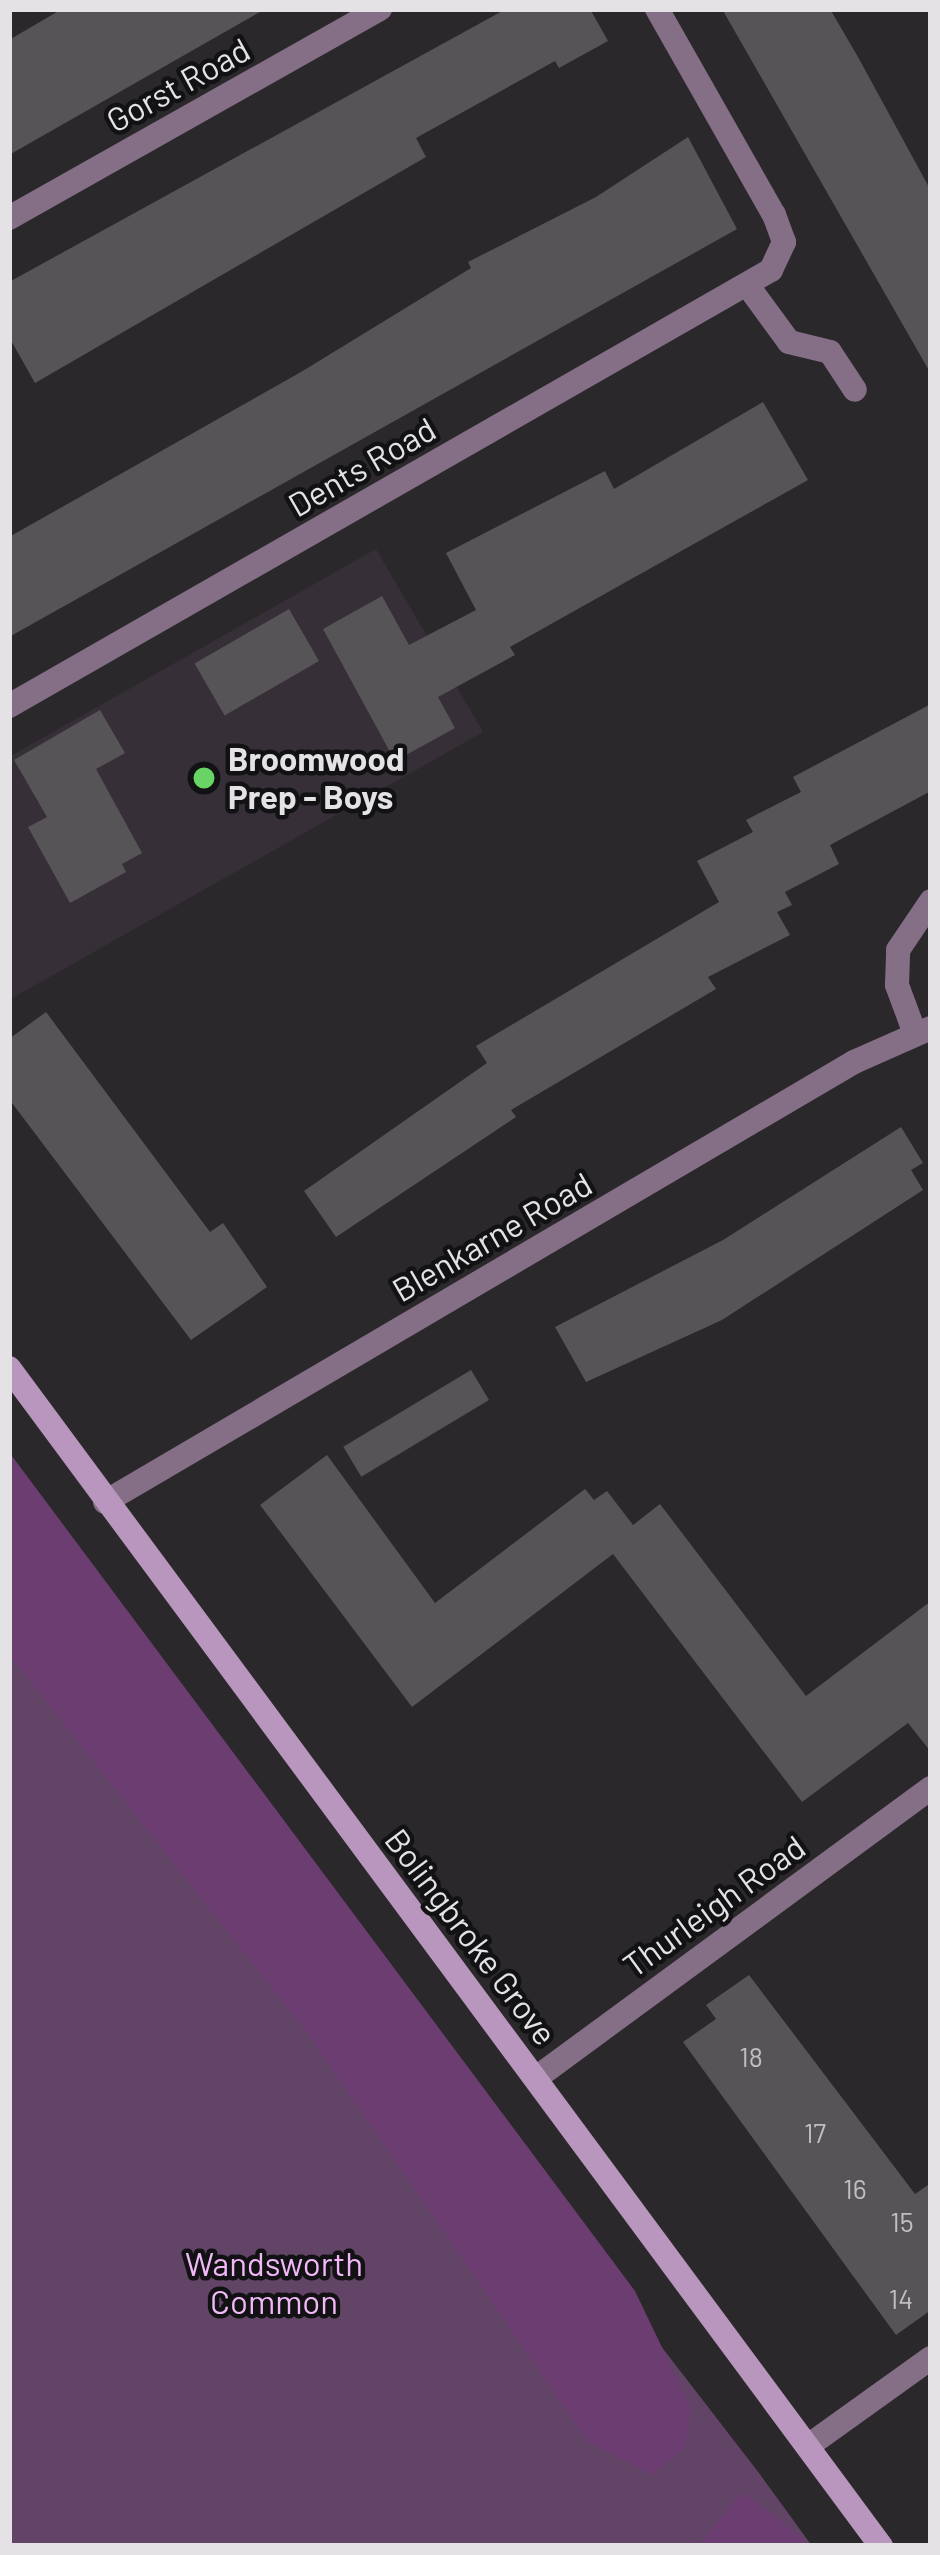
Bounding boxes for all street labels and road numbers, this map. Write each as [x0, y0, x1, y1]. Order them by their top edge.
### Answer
street label: Gorst Road [100, 30, 256, 140]
street label: Dents Road [281, 409, 443, 525]
street label: Blenkarne Road [385, 1164, 599, 1310]
street label: Bolingbroke Grove [377, 1821, 565, 2053]
street label: Thurleigh Road [615, 1827, 813, 1985]

